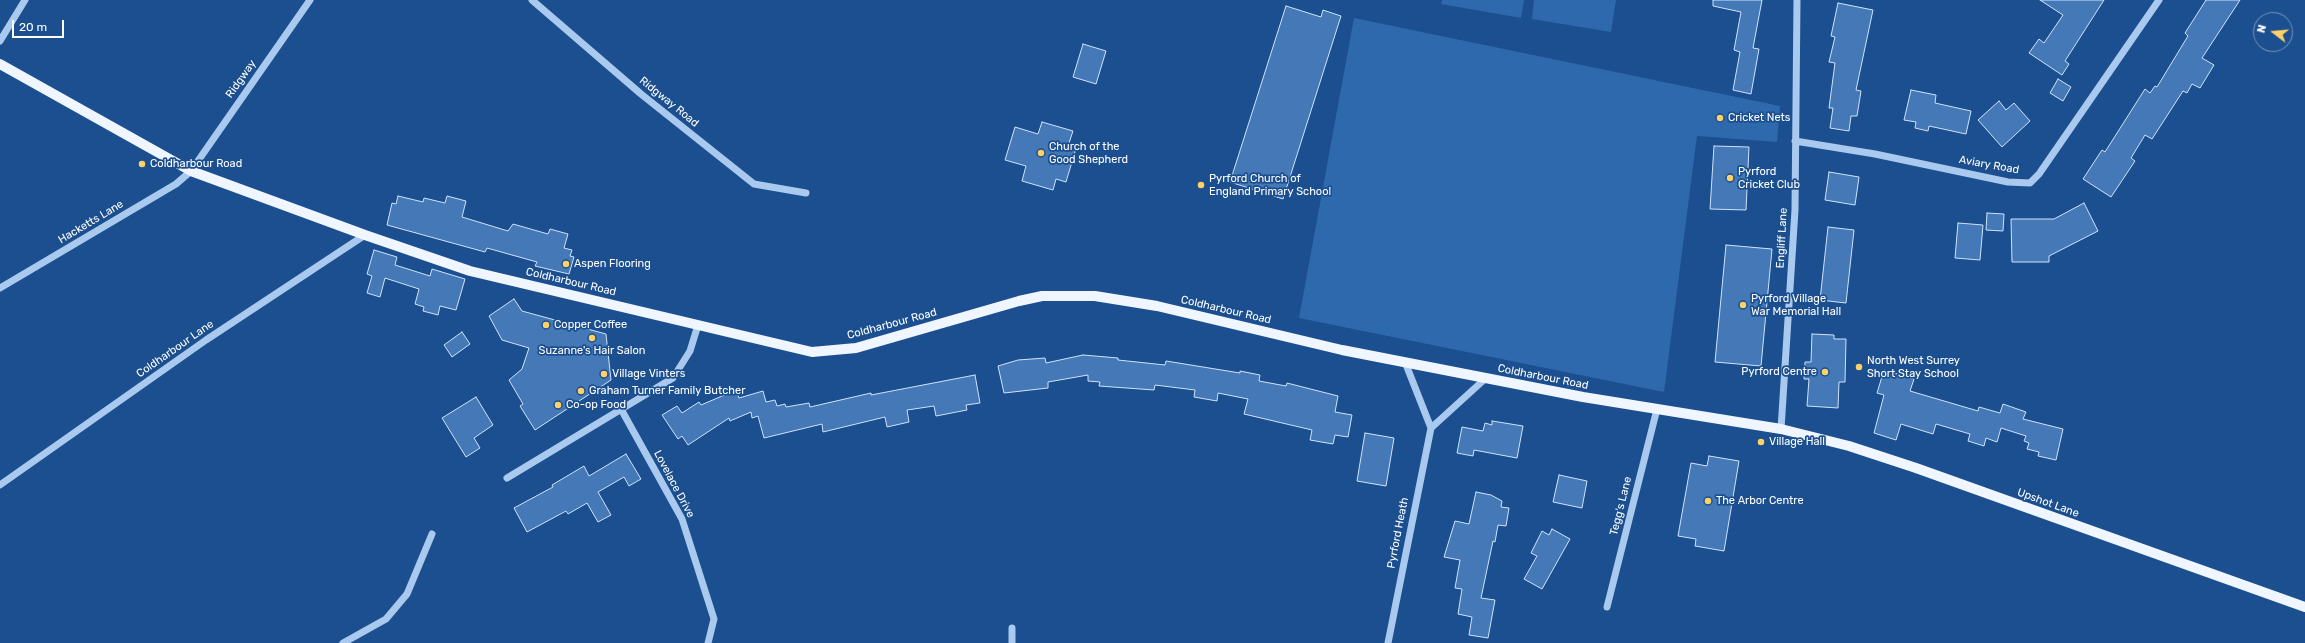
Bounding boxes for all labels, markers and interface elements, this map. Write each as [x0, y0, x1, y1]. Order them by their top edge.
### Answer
scale bar [14, 12, 66, 38]
north arrow [2253, 12, 2293, 52]
text: 20 m [19, 20, 47, 34]
text: N [2255, 23, 2269, 34]
street label: Ridgway [223, 57, 259, 101]
street label: Ridgway Road [637, 74, 701, 130]
place label: Cricket Nets [1728, 111, 1790, 125]
marker: Cricket Nets [1715, 113, 1725, 123]
place label: Church of the Good Shepherd [1049, 140, 1128, 166]
marker: Church of the Good Shepherd [1036, 148, 1046, 158]
street label: Aviary Road [1958, 153, 2020, 177]
place label: Coldharbour Road [150, 157, 242, 171]
marker: Coldharbour Road [137, 159, 147, 169]
place label: Pyrford Cricket Club [1738, 165, 1800, 191]
place label: Pyrford Church of England Primary School [1209, 172, 1331, 198]
marker: Pyrford Cricket Club [1725, 173, 1735, 183]
marker: Pyrford Church of England Primary School [1196, 180, 1206, 190]
street label: Hacketts Lane [56, 197, 126, 247]
street label: Engliff Lane [1774, 207, 1790, 269]
place label: Aspen Flooring [574, 257, 651, 271]
marker: Aspen Flooring [561, 259, 571, 269]
street label: Coldharbour Road [525, 265, 617, 299]
place label: Pyrford Village War Memorial Hall [1751, 292, 1841, 318]
street label: Coldharbour Road [1180, 293, 1272, 327]
marker: Pyrford Village War Memorial Hall [1738, 300, 1748, 310]
street label: Coldharbour Road [846, 306, 938, 342]
street label: Coldharbour Lane [134, 317, 216, 381]
place label: Copper Coffee [554, 318, 627, 332]
marker: Copper Coffee [541, 320, 551, 330]
marker: Suzanne's Hair Salon [587, 333, 597, 343]
place label: Suzanne's Hair Salon [539, 344, 645, 358]
place label: North West Surrey Short Stay School [1867, 354, 1960, 380]
street label: Coldharbour Road [1496, 362, 1590, 392]
marker: North West Surrey Short Stay School [1854, 362, 1864, 372]
place label: Pyrford Centre [1741, 365, 1817, 379]
place label: Village Vinters [612, 367, 685, 381]
marker: Pyrford Centre [1820, 367, 1830, 377]
marker: Village Vinters [599, 369, 609, 379]
place label: Graham Turner Family Butcher [589, 384, 745, 398]
marker: Graham Turner Family Butcher [576, 386, 586, 396]
place label: Co-op Food [566, 398, 626, 412]
marker: Co-op Food [553, 400, 563, 410]
place label: Village Hall [1769, 435, 1825, 449]
marker: Village Hall [1756, 437, 1766, 447]
street label: Lovelace Drive [651, 448, 697, 520]
street label: Tegg's Lane [1607, 475, 1635, 537]
street label: Upshot Lane [2015, 486, 2081, 520]
place label: The Arbor Centre [1716, 494, 1804, 508]
street label: Pyrford Heath [1385, 496, 1411, 570]
marker: The Arbor Centre [1703, 496, 1713, 506]

